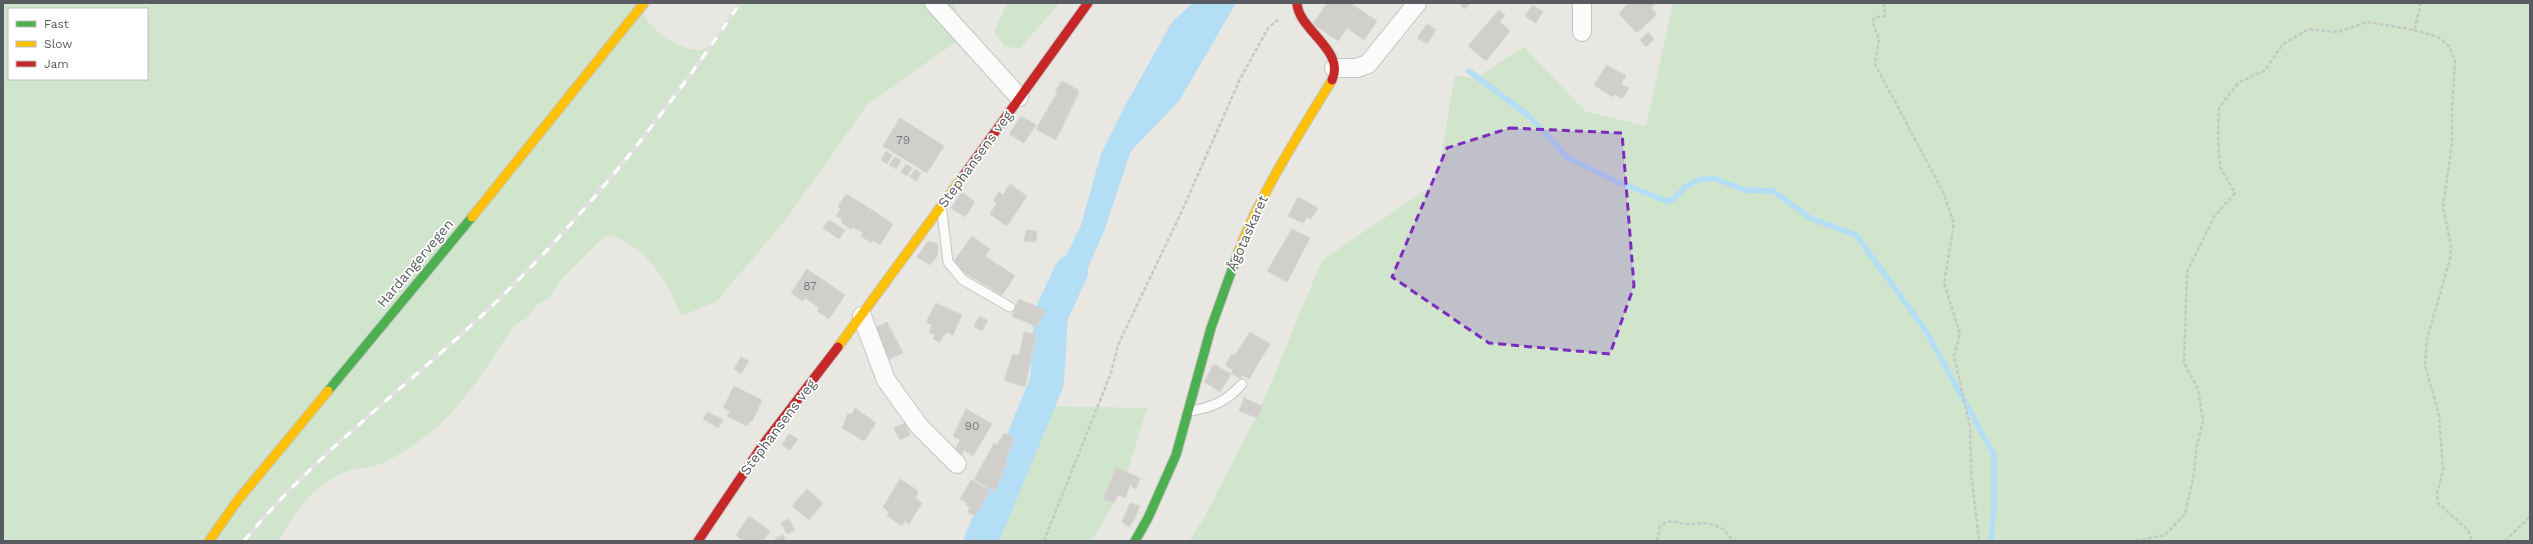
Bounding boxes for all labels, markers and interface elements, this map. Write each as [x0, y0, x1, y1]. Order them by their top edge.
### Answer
legend [8, 8, 148, 80]
text: Fast [44, 17, 69, 31]
text: Slow [44, 37, 72, 51]
text: Jam [44, 57, 69, 71]
street label: Stephansens veg [935, 107, 1016, 210]
house number: 79 [896, 133, 910, 147]
street label: Ågotaskaret [1223, 193, 1271, 273]
street label: Hardangervegen [374, 216, 456, 310]
house number: 87 [803, 279, 817, 293]
street label: Stephansens veg [737, 376, 820, 478]
house number: 90 [965, 419, 979, 433]

